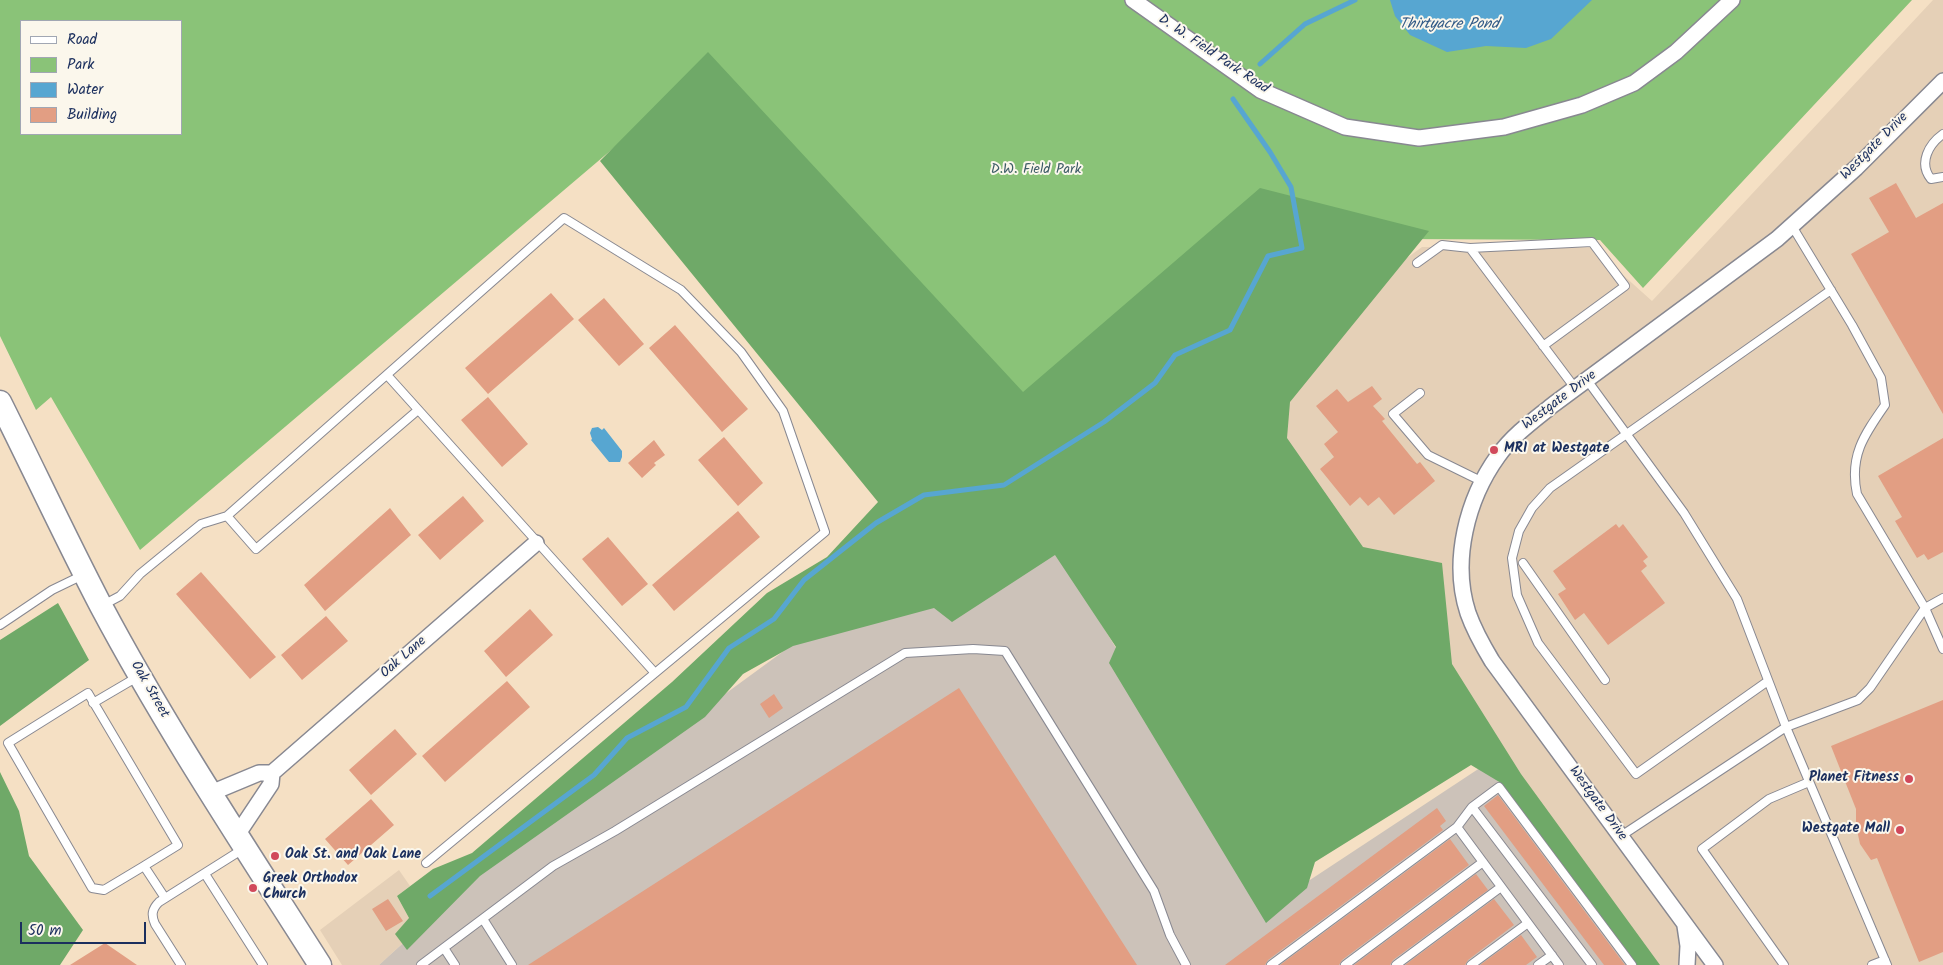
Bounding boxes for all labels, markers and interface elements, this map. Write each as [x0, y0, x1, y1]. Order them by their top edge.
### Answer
street label: D. W. Field Park Road [1154, 12, 1272, 98]
water label: Thirtyacre Pond [1399, 16, 1499, 34]
legend [20, 20, 182, 135]
text: Road [67, 28, 97, 52]
text: Park [67, 53, 94, 77]
text: Water [67, 78, 103, 102]
text: Building [67, 103, 117, 127]
street label: Westgate Drive [1838, 110, 1912, 184]
park label: D.W. Field Park [991, 163, 1081, 179]
street label: Westgate Drive [1520, 368, 1600, 434]
place label: MRI at Westgate [1504, 442, 1609, 458]
marker: MRI at Westgate [1488, 444, 1500, 456]
street label: Oak Lane [378, 634, 430, 682]
street label: Oak Street [126, 659, 172, 721]
street label: Westgate Drive [1564, 763, 1630, 845]
place label: Planet Fitness [1809, 771, 1899, 787]
marker: Planet Fitness [1903, 773, 1915, 785]
place label: Westgate Mall [1802, 822, 1890, 838]
marker: Westgate Mall [1894, 824, 1906, 836]
place label: Oak St. and Oak Lane [285, 848, 421, 864]
marker: Oak St. and Oak Lane [269, 850, 281, 862]
place label: Greek Orthodox Church [263, 872, 357, 904]
marker: Greek Orthodox Church [247, 882, 259, 894]
scale bar [22, 912, 149, 944]
text: 50 m [28, 919, 62, 943]

